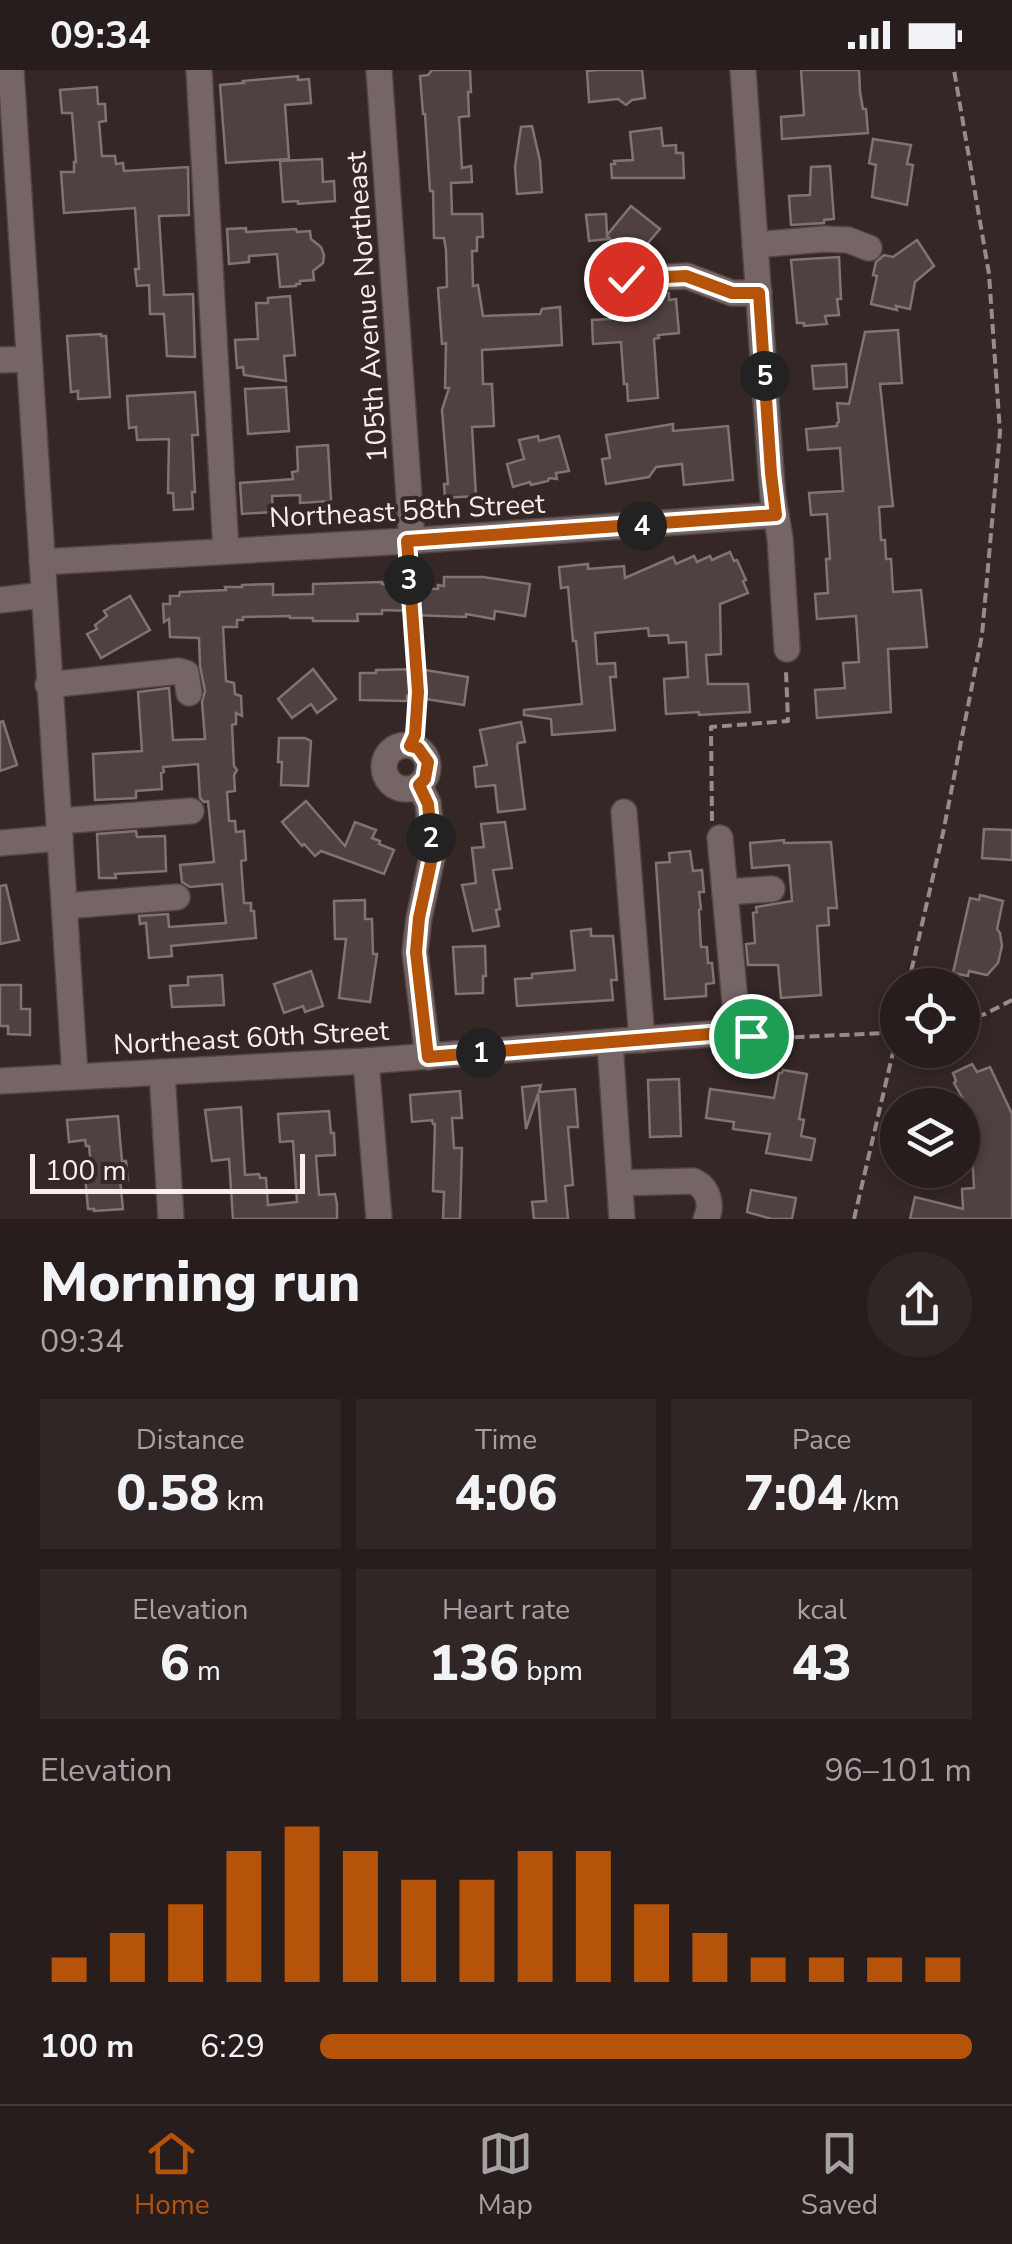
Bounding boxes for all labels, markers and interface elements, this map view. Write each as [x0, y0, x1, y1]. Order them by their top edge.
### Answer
text: 09:34 [50, 10, 151, 61]
street label: 105th Avenue Northeast [337, 150, 397, 464]
pin [584, 237, 669, 322]
icon: check [599, 252, 654, 307]
pin: 5 [740, 351, 790, 401]
text: 5 [757, 357, 773, 395]
street label: Northeast 58th Street [268, 485, 546, 537]
pin: 4 [617, 501, 667, 551]
text: 4 [634, 507, 650, 545]
pin: 3 [384, 555, 434, 605]
text: 3 [401, 561, 417, 599]
pin: 2 [406, 813, 456, 863]
text: 2 [423, 819, 439, 857]
map controls [880, 968, 980, 1188]
button: locate [880, 968, 980, 1068]
pin [709, 994, 794, 1079]
icon: arrive [724, 1009, 779, 1064]
street label: Northeast 60th Street [112, 1012, 390, 1064]
pin: 1 [456, 1028, 506, 1078]
text: 1 [473, 1034, 489, 1072]
button: layers [880, 1088, 980, 1188]
scale bar [30, 1149, 305, 1194]
text: 100 m [45, 1152, 127, 1190]
text: Morning run [40, 1245, 360, 1320]
button: share [867, 1252, 972, 1357]
text: 09:34 [40, 1320, 124, 1363]
text: Distance [136, 1421, 245, 1459]
text: Time [475, 1421, 537, 1459]
text: Pace [792, 1421, 851, 1459]
text: 0.58 [116, 1459, 219, 1528]
text: 4:06 [454, 1459, 557, 1528]
text: 7:04 [744, 1459, 847, 1528]
text: km [219, 1482, 264, 1520]
text: /km [847, 1482, 900, 1520]
text: Elevation [132, 1591, 248, 1629]
text: Heart rate [442, 1591, 570, 1629]
text: kcal [797, 1591, 846, 1629]
text: 6 [160, 1629, 190, 1698]
text: 136 [429, 1629, 519, 1698]
text: 43 [792, 1629, 852, 1698]
text: m [190, 1652, 221, 1690]
text: bpm [519, 1652, 583, 1690]
text: Elevation [40, 1749, 173, 1792]
text: 96–101 m [824, 1749, 972, 1792]
text: 100 m [40, 2025, 134, 2068]
text: 6:29 [200, 2025, 265, 2068]
tab: Home [134, 2126, 210, 2224]
tab: Map [478, 2126, 533, 2224]
tab: Saved [801, 2126, 878, 2224]

